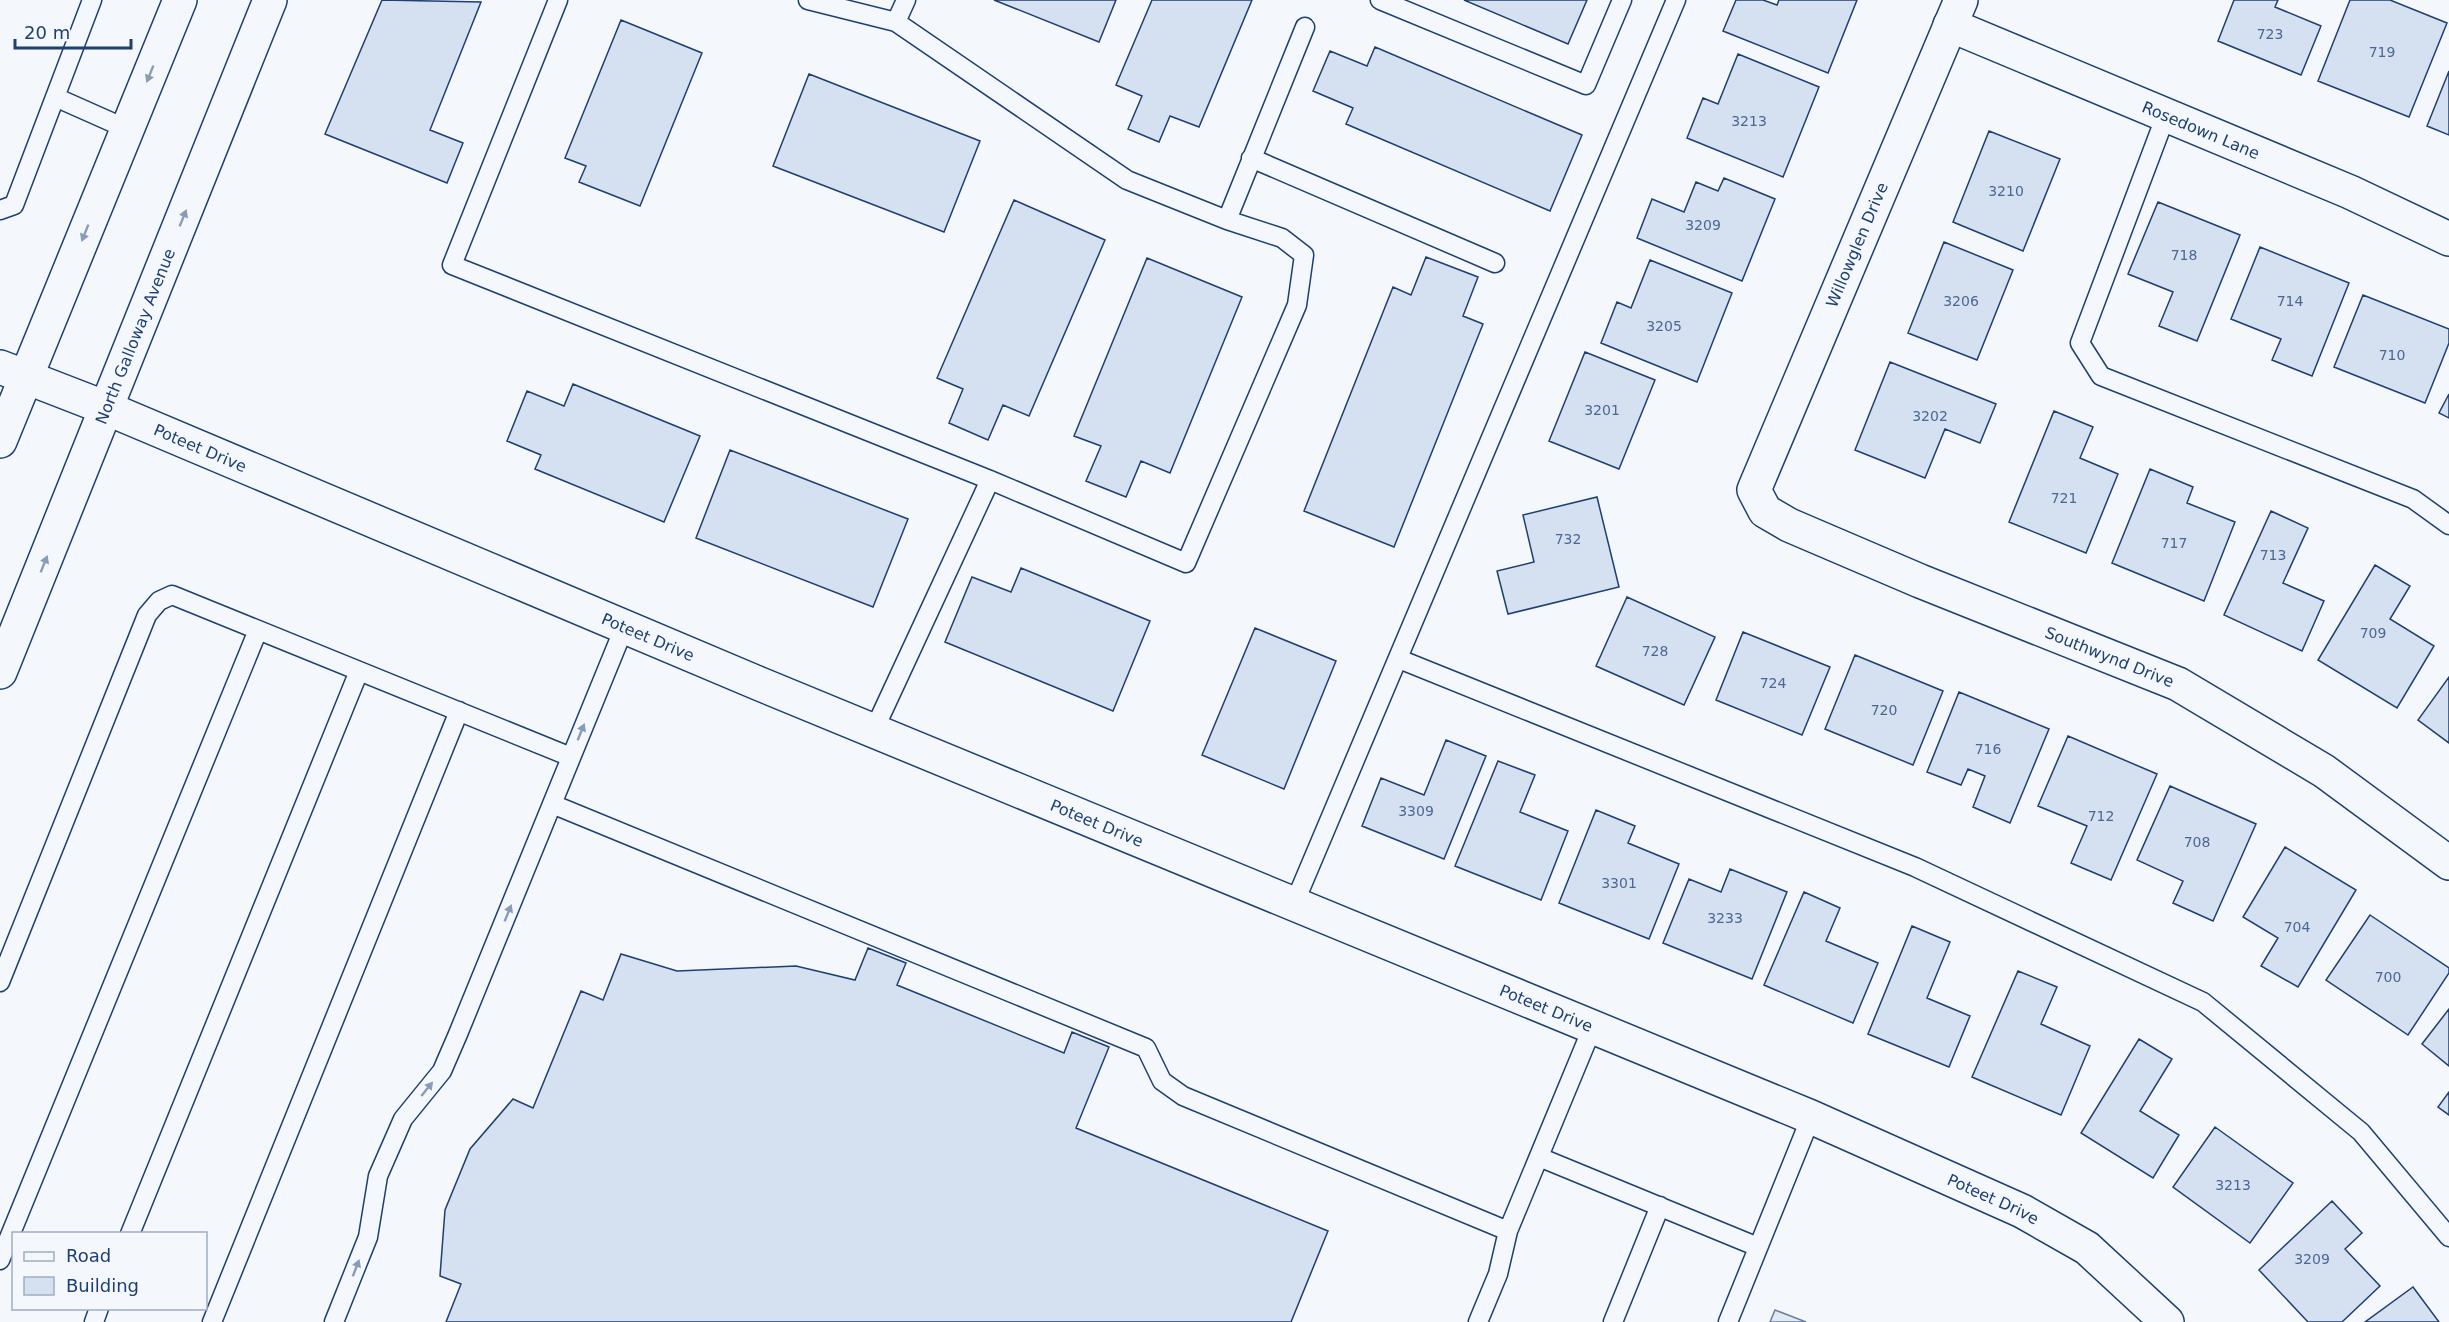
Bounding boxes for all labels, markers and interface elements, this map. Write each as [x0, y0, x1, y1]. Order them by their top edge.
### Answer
scale bar [15, 12, 130, 50]
text: 20 m [24, 22, 70, 43]
house number: 723 [2257, 26, 2283, 42]
house number: 719 [2369, 44, 2395, 60]
one-way arrow [145, 65, 155, 83]
street label: Rosedown Lane [2139, 97, 2263, 163]
house number: 3213 [1731, 113, 1767, 129]
street label: Willowglen Drive [1822, 180, 1892, 310]
house number: 3210 [1988, 183, 2024, 199]
one-way arrow [179, 209, 188, 227]
house number: 3209 [1685, 217, 1721, 233]
one-way arrow [80, 224, 89, 242]
street label: North Galloway Avenue [91, 245, 179, 427]
house number: 718 [2171, 247, 2197, 263]
house number: 3206 [1943, 293, 1979, 309]
house number: 714 [2277, 293, 2303, 309]
house number: 3205 [1646, 318, 1682, 334]
house number: 710 [2379, 347, 2405, 363]
house number: 3201 [1584, 402, 1620, 418]
house number: 3202 [1912, 408, 1948, 424]
street label: Poteet Drive [151, 420, 250, 476]
house number: 721 [2051, 490, 2077, 506]
house number: 732 [1555, 531, 1581, 547]
house number: 717 [2161, 535, 2187, 551]
house number: 713 [2260, 547, 2286, 563]
one-way arrow [39, 554, 49, 572]
street label: Poteet Drive [599, 609, 697, 665]
street label: Southwynd Drive [2042, 622, 2177, 691]
house number: 709 [2360, 625, 2386, 641]
house number: 728 [1642, 643, 1668, 659]
house number: 724 [1760, 675, 1786, 691]
house number: 720 [1871, 702, 1897, 718]
one-way arrow [576, 723, 586, 741]
house number: 716 [1975, 741, 2001, 757]
street label: Poteet Drive [1048, 795, 1146, 850]
house number: 3309 [1398, 803, 1434, 819]
house number: 712 [2088, 808, 2114, 824]
house number: 708 [2184, 834, 2210, 850]
house number: 3301 [1601, 875, 1637, 891]
one-way arrow [503, 904, 513, 922]
house number: 3233 [1707, 910, 1743, 926]
house number: 704 [2284, 919, 2310, 935]
house number: 700 [2375, 969, 2401, 985]
street label: Poteet Drive [1497, 980, 1596, 1036]
one-way arrow [420, 1082, 432, 1097]
street label: Poteet Drive [1944, 1170, 2043, 1228]
house number: 3213 [2215, 1177, 2251, 1193]
legend [12, 1232, 207, 1310]
text: Road [66, 1245, 111, 1266]
house number: 3209 [2294, 1251, 2330, 1267]
one-way arrow [351, 1258, 361, 1276]
text: Building [66, 1275, 139, 1296]

